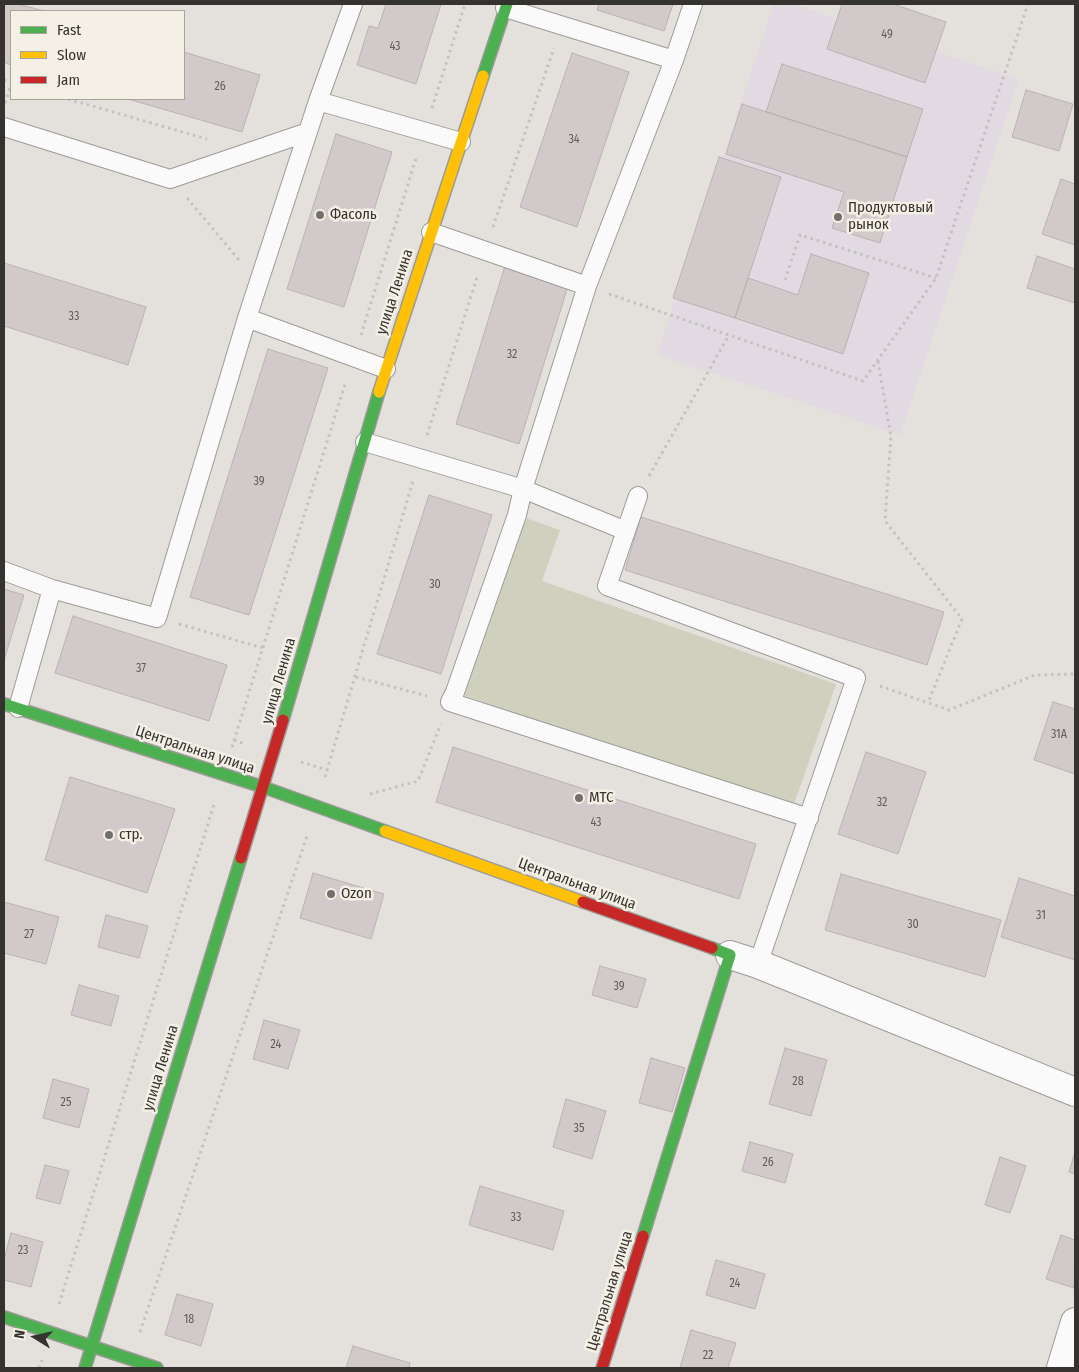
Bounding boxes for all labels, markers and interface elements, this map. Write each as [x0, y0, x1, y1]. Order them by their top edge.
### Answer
legend [10, 10, 185, 100]
text: Fast [57, 21, 81, 39]
house number: 49 [881, 28, 893, 42]
house number: 43 [389, 40, 401, 54]
text: Slow [57, 46, 86, 64]
text: Jam [57, 71, 80, 89]
house number: 26 [214, 80, 226, 94]
house number: 34 [568, 133, 580, 147]
place label: Продуктовый рынок [848, 199, 933, 234]
place label: Фасоль [330, 206, 377, 224]
marker: Фасоль [314, 209, 326, 221]
marker: Продуктовый рынок [832, 211, 844, 223]
street label: улица Ленина [373, 247, 417, 337]
house number: 33 [69, 310, 79, 324]
house number: 32 [507, 348, 517, 362]
house number: 39 [253, 475, 265, 489]
house number: 30 [429, 578, 441, 592]
street label: улица Ленина [258, 636, 300, 726]
house number: 37 [136, 662, 146, 676]
street label: Центральная улица [133, 722, 257, 778]
house number: 31А [1051, 728, 1067, 742]
place label: МТС [589, 789, 613, 807]
marker: МТС [573, 792, 585, 804]
house number: 32 [877, 796, 887, 810]
house number: 43 [590, 816, 602, 830]
place label: стр. [119, 826, 143, 844]
marker: стр. [103, 829, 115, 841]
street label: Центральная улица [516, 854, 638, 914]
place label: Ozon [341, 885, 372, 903]
marker: Ozon [325, 888, 337, 900]
house number: 31 [1036, 909, 1046, 923]
house number: 30 [907, 918, 919, 932]
house number: 27 [24, 928, 34, 942]
house number: 39 [613, 980, 625, 994]
street label: улица Ленина [139, 1023, 183, 1113]
house number: 24 [271, 1038, 281, 1052]
house number: 28 [792, 1075, 804, 1089]
house number: 25 [61, 1096, 71, 1110]
house number: 35 [574, 1122, 584, 1136]
house number: 26 [762, 1156, 774, 1170]
house number: 33 [511, 1211, 521, 1225]
street label: Центральная улица [583, 1229, 637, 1353]
house number: 23 [18, 1244, 28, 1258]
house number: 24 [730, 1277, 740, 1291]
north arrow [10, 1312, 60, 1362]
house number: 18 [184, 1313, 194, 1327]
text: N [11, 1329, 29, 1340]
house number: 22 [703, 1349, 713, 1363]

